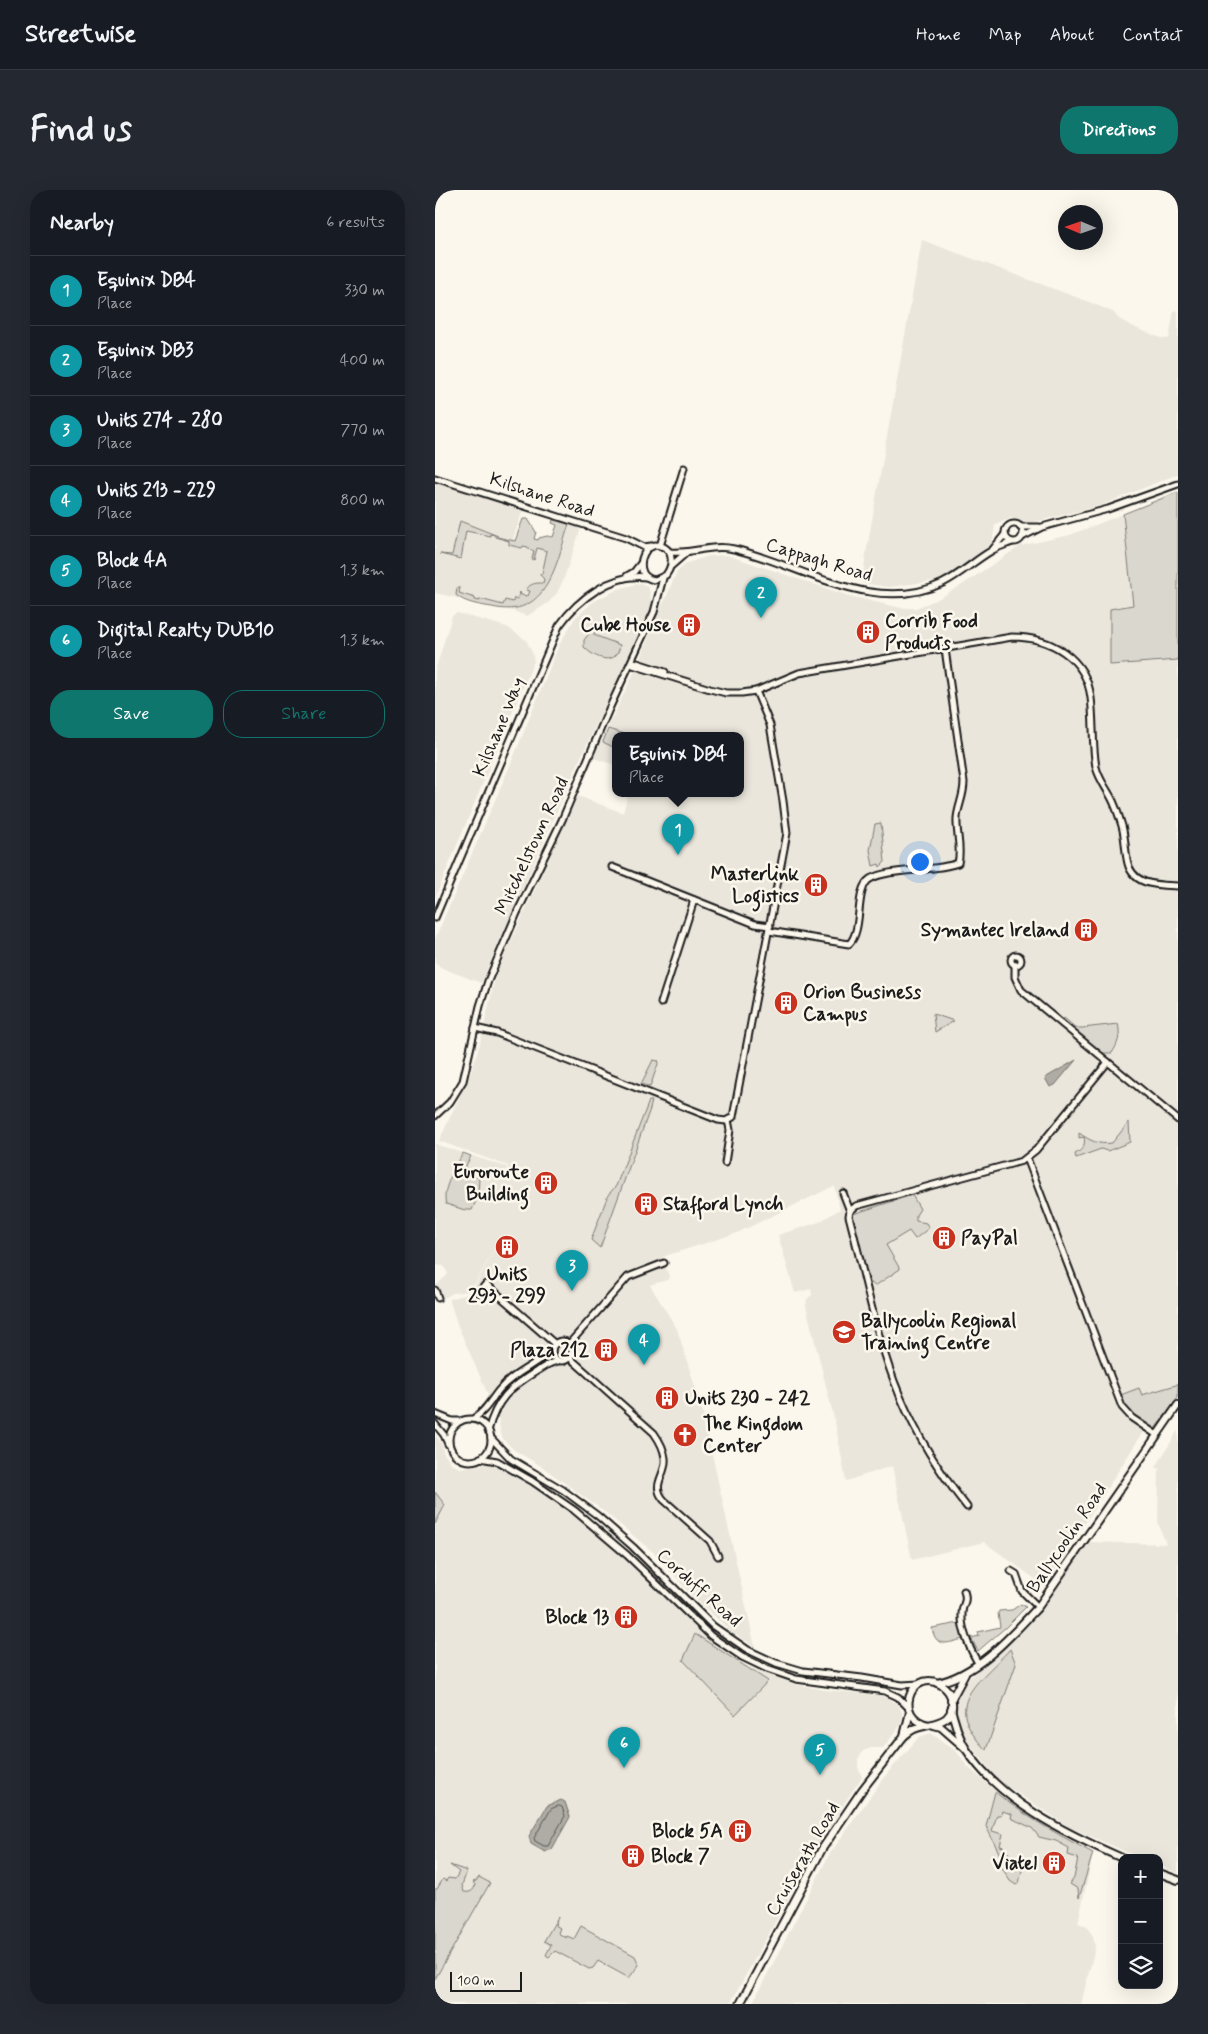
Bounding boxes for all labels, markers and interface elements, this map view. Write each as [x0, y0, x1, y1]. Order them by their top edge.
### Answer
text: Streetwise [25, 19, 136, 50]
text: Home [916, 23, 961, 47]
text: Map [989, 23, 1022, 47]
text: About [1050, 23, 1094, 47]
text: Contact [1122, 23, 1183, 47]
button: Directions [1060, 106, 1178, 154]
text: Find us [30, 107, 132, 153]
north arrow [1058, 205, 1103, 250]
text: Nearby [50, 209, 114, 237]
text: 6 results [326, 212, 385, 233]
text: Equinix DB4 [97, 268, 196, 293]
text: 1 [62, 280, 70, 301]
text: 330 m [344, 280, 385, 301]
text: Place [97, 293, 132, 314]
text: Equinix DB3 [97, 338, 193, 363]
text: 2 [62, 350, 70, 371]
text: 400 m [340, 350, 385, 371]
text: Place [97, 363, 132, 384]
text: Units 274 - 280 [97, 408, 223, 433]
text: 3 [62, 420, 70, 441]
text: 770 m [341, 420, 385, 441]
text: Place [97, 433, 132, 454]
street label: Kilshane Road [486, 466, 598, 524]
text: Units 213 - 229 [97, 478, 216, 503]
text: 4 [61, 490, 71, 511]
text: 800 m [340, 490, 385, 511]
text: Place [97, 503, 132, 524]
street label: Cappagh Road [762, 532, 875, 589]
text: Block 4A [97, 548, 167, 573]
text: 5 [61, 560, 71, 581]
text: 1.3 km [340, 560, 385, 581]
text: Place [97, 573, 132, 594]
pin: 2 [745, 577, 777, 618]
place label: Corrib Food Products [885, 609, 978, 656]
building icon: Cube House [676, 612, 702, 638]
place label: Cube House [581, 613, 671, 638]
text: Digital Realty DUB10 [97, 618, 274, 643]
building icon: Corrib Food Products [855, 619, 881, 645]
text: 6 [62, 630, 70, 651]
text: 1.3 km [340, 630, 385, 651]
text: Place [97, 643, 132, 664]
street label: Kilshane Way [467, 673, 531, 781]
button: Save [50, 690, 213, 738]
button: Share [223, 690, 385, 738]
popup [612, 732, 744, 797]
text: Equinix DB4 [629, 742, 727, 767]
text: Place [629, 767, 664, 788]
street label: Mitchelstown Road [489, 773, 575, 919]
pin: 1 [662, 814, 694, 855]
your location [907, 849, 933, 875]
place label: Masterlink Logistics [711, 862, 799, 912]
building icon: Masterlink Logistics [803, 872, 829, 898]
building icon: Symantec Ireland [1073, 917, 1099, 943]
place label: Symantec Ireland [921, 918, 1069, 943]
place label: Orion Business Campus [803, 980, 922, 1027]
building icon: Orion Business Campus [773, 990, 799, 1016]
place label: Euroroute Building [453, 1160, 529, 1210]
building icon: Euroroute Building [533, 1170, 559, 1196]
building icon: Stafford Lynch [633, 1191, 659, 1217]
place label: Stafford Lynch [663, 1192, 784, 1220]
building icon: PayPal [931, 1225, 957, 1251]
place label: PayPal [961, 1226, 1018, 1251]
building icon: Units 293 - 299 [494, 1234, 520, 1260]
pin: 3 [556, 1250, 588, 1291]
place label: Units 293 - 299 [468, 1262, 546, 1309]
place label: Ballycoolin Regional Training Centre [861, 1309, 1016, 1359]
school or university icon: Ballycoolin Regional Training Centre [831, 1319, 857, 1345]
pin: 4 [628, 1324, 660, 1365]
building icon: Plaza 212 [593, 1337, 619, 1363]
place label: Plaza 212 [510, 1338, 590, 1363]
building icon: Units 230 - 242 [654, 1385, 680, 1411]
place label: Units 230 - 242 [685, 1386, 811, 1411]
place label: The Kingdom Center [703, 1412, 803, 1459]
church icon: The Kingdom Center [672, 1422, 698, 1448]
street label: Ballycoolin Road [1021, 1478, 1114, 1598]
street label: Corduff Road [651, 1543, 747, 1633]
building icon: Block 13 [613, 1604, 639, 1630]
place label: Block 13 [545, 1605, 609, 1630]
pin: 6 [608, 1727, 640, 1768]
pin: 5 [804, 1734, 836, 1775]
street label: Cruiserath Road [760, 1797, 846, 1921]
building icon: Block 5A [727, 1818, 753, 1844]
place label: Block 5A [652, 1819, 723, 1844]
building icon: Block 7 [620, 1843, 646, 1869]
place label: Block 7 [651, 1844, 710, 1869]
building icon: Viatel [1041, 1850, 1067, 1876]
place label: Viatel [992, 1851, 1037, 1876]
map controls [1118, 1854, 1163, 1989]
button: + [1118, 1854, 1163, 1899]
button: − [1118, 1899, 1163, 1944]
button: layers [1118, 1944, 1163, 1989]
scale bar [450, 1969, 523, 1992]
text: 100 m [457, 1972, 495, 1990]

